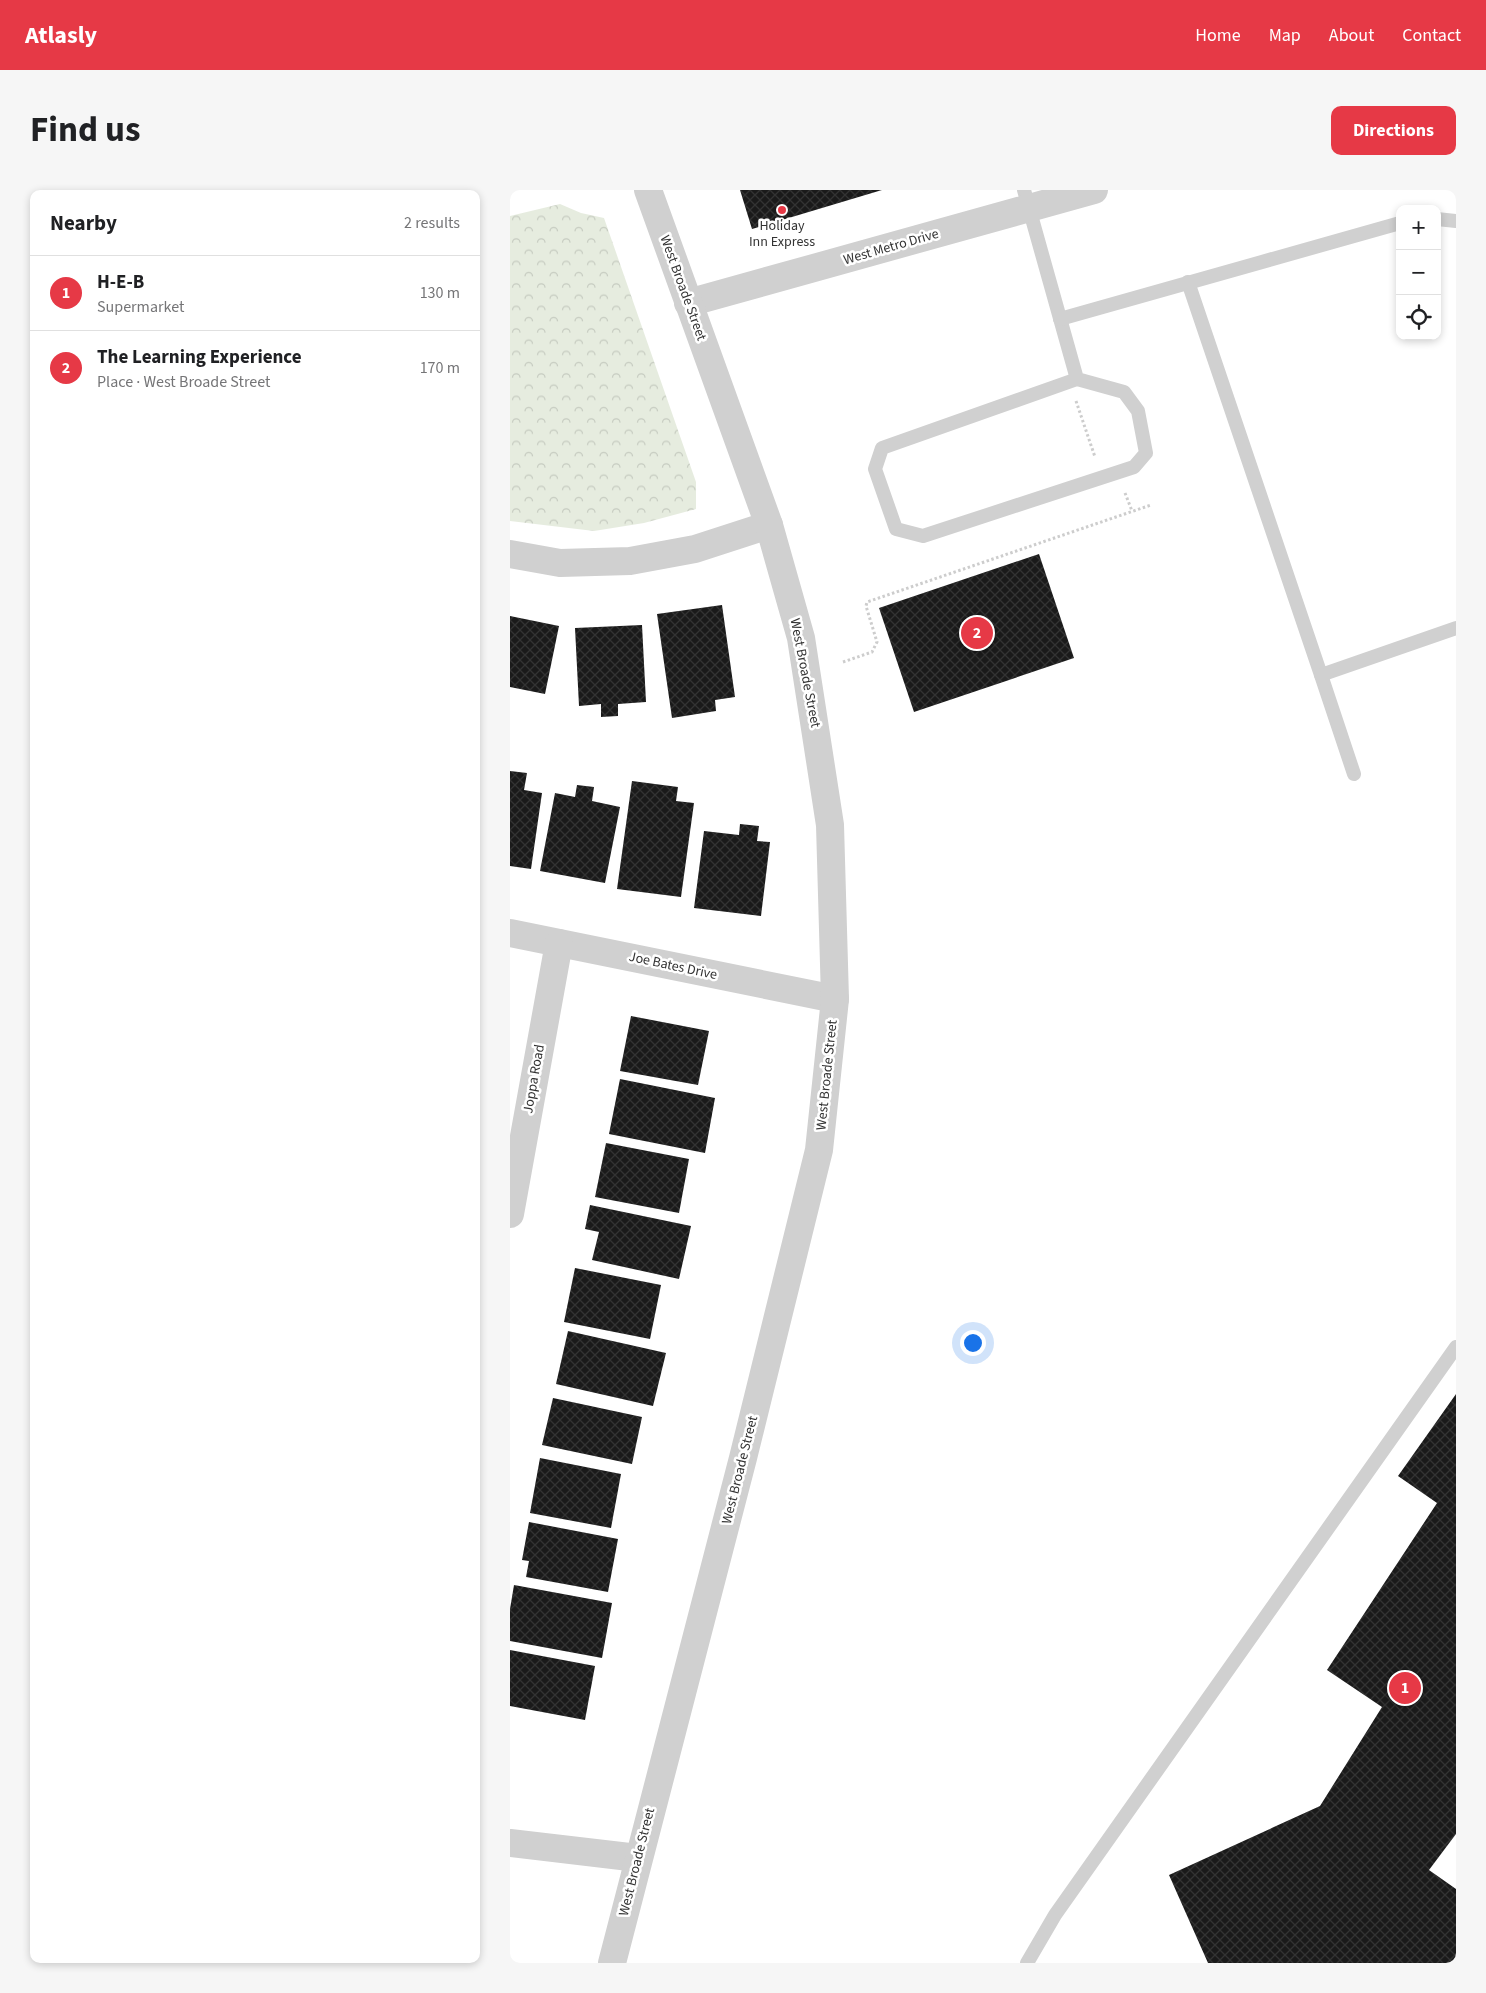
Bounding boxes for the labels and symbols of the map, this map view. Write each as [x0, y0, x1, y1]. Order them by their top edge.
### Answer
marker: Holiday Inn Express [776, 204, 788, 216]
place label: Holiday Inn Express [749, 216, 815, 252]
street label: West Metro Drive [841, 224, 941, 270]
street label: West Broade Street [655, 232, 711, 344]
pin: 2 [961, 614, 993, 652]
street label: West Broade Street [785, 617, 825, 730]
street label: Joe Bates Drive [627, 947, 719, 985]
street label: West Broade Street [811, 1018, 843, 1131]
street label: Joppa Road [518, 1043, 550, 1115]
your location [960, 1330, 986, 1356]
street label: West Broade Street [717, 1413, 763, 1526]
pin: 1 [1389, 1669, 1421, 1707]
street label: West Broade Street [614, 1805, 660, 1918]

